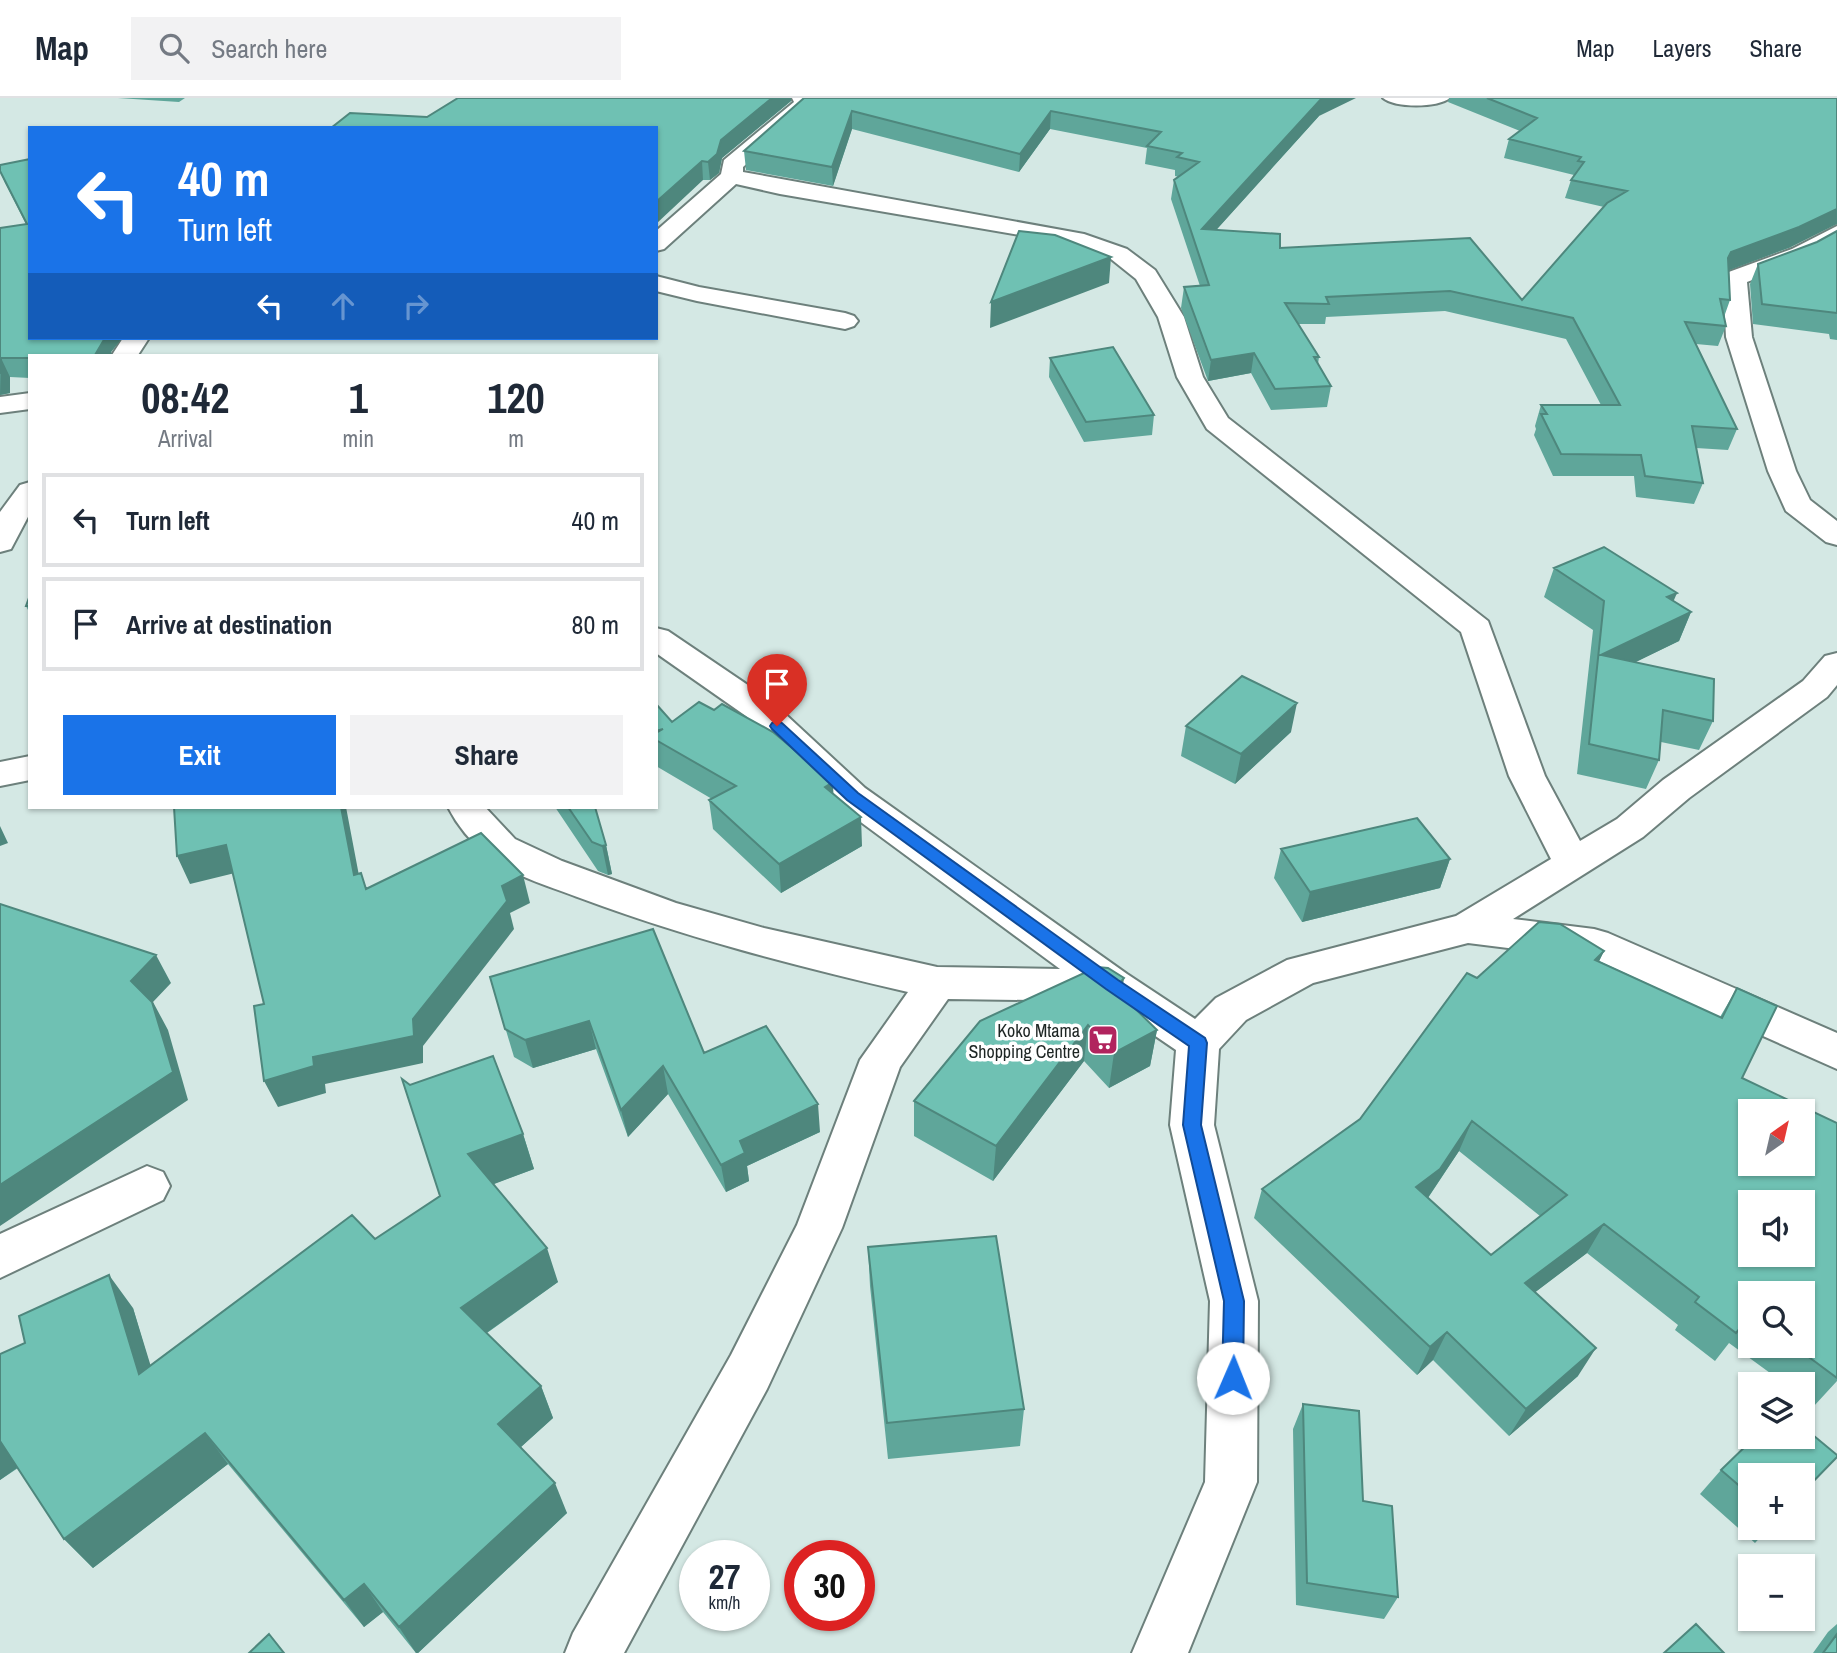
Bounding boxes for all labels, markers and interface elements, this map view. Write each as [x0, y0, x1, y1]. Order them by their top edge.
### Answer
search box [131, 17, 621, 80]
text: Map [35, 26, 89, 70]
icon: search [155, 29, 193, 67]
text: Search here [211, 31, 327, 66]
text: Map [1576, 32, 1614, 64]
text: Layers [1652, 32, 1711, 64]
text: Share [1749, 32, 1802, 64]
text: 40 m [178, 145, 270, 211]
icon: left [63, 154, 154, 245]
text: Turn left [178, 208, 272, 251]
icon: left [251, 287, 289, 325]
icon: ahead [324, 287, 362, 325]
icon: right [397, 287, 435, 325]
text: 08:42 [141, 370, 229, 426]
text: 1 [349, 370, 368, 426]
text: 120 [487, 370, 545, 426]
text: Arrival [158, 423, 213, 454]
text: min [343, 423, 374, 454]
text: m [508, 423, 524, 454]
icon: left [67, 501, 105, 539]
text: Turn left [126, 503, 210, 538]
text: 40 m [572, 503, 619, 538]
icon: arrive [67, 605, 105, 643]
text: Arrive at destination [126, 607, 332, 642]
text: 80 m [572, 607, 619, 642]
pin [747, 654, 807, 726]
icon: arrive [758, 665, 796, 703]
button: Exit [63, 715, 336, 795]
button: Share [350, 715, 623, 795]
place label: Koko Mtama Shopping Centre [968, 1018, 1080, 1064]
supermarket icon: Koko Mtama Shopping Centre [1086, 1023, 1120, 1057]
north arrow [1738, 1099, 1815, 1176]
map controls [1738, 1099, 1815, 1631]
button: sound [1738, 1190, 1815, 1267]
button: search [1738, 1281, 1815, 1358]
position arrow [1196, 1341, 1270, 1415]
button: layers [1738, 1372, 1815, 1449]
button: + [1738, 1463, 1815, 1540]
speed limit sign: 30 [784, 1540, 875, 1631]
text: 27 [709, 1553, 740, 1600]
button: − [1738, 1554, 1815, 1631]
text: km/h [709, 1590, 741, 1615]

